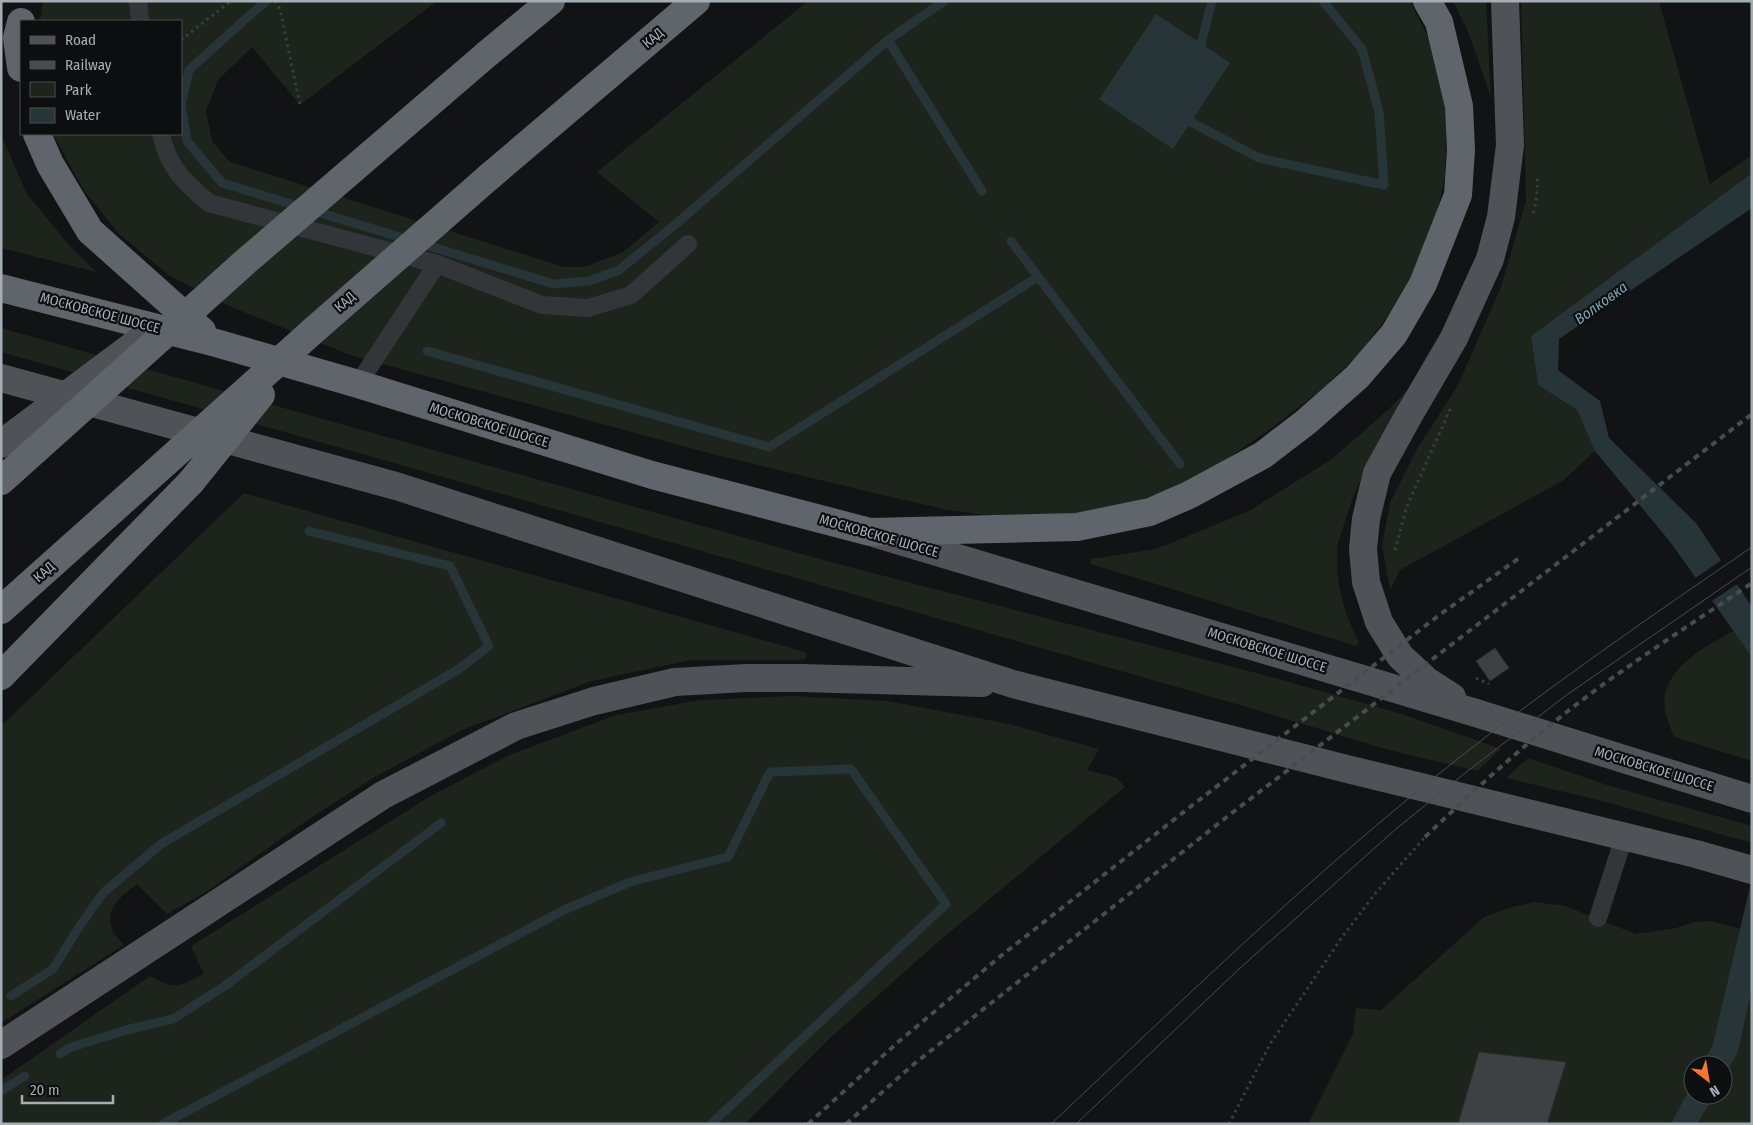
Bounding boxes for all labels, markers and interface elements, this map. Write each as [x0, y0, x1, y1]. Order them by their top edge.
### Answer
legend [20, 20, 182, 135]
street label: КАД [639, 24, 667, 52]
text: Road [65, 31, 96, 49]
text: Railway [65, 56, 112, 74]
text: Park [65, 81, 92, 99]
text: Water [65, 106, 101, 124]
water label: Волковка [1571, 278, 1631, 328]
street label: КАД [331, 288, 359, 316]
street label: МОСКОВСКОЕ ШОССЕ [38, 289, 162, 337]
street label: МОСКОВСКОЕ ШОССЕ [428, 399, 551, 451]
street label: МОСКОВСКОЕ ШОССЕ [817, 511, 941, 561]
street label: КАД [30, 558, 58, 586]
street label: МОСКОВСКОЕ ШОССЕ [1206, 624, 1329, 676]
street label: МОСКОВСКОЕ ШОССЕ [1593, 743, 1716, 795]
north arrow [1683, 1055, 1733, 1105]
scale bar [22, 1072, 114, 1104]
text: 20 m [30, 1081, 60, 1099]
text: N [1706, 1081, 1722, 1100]

